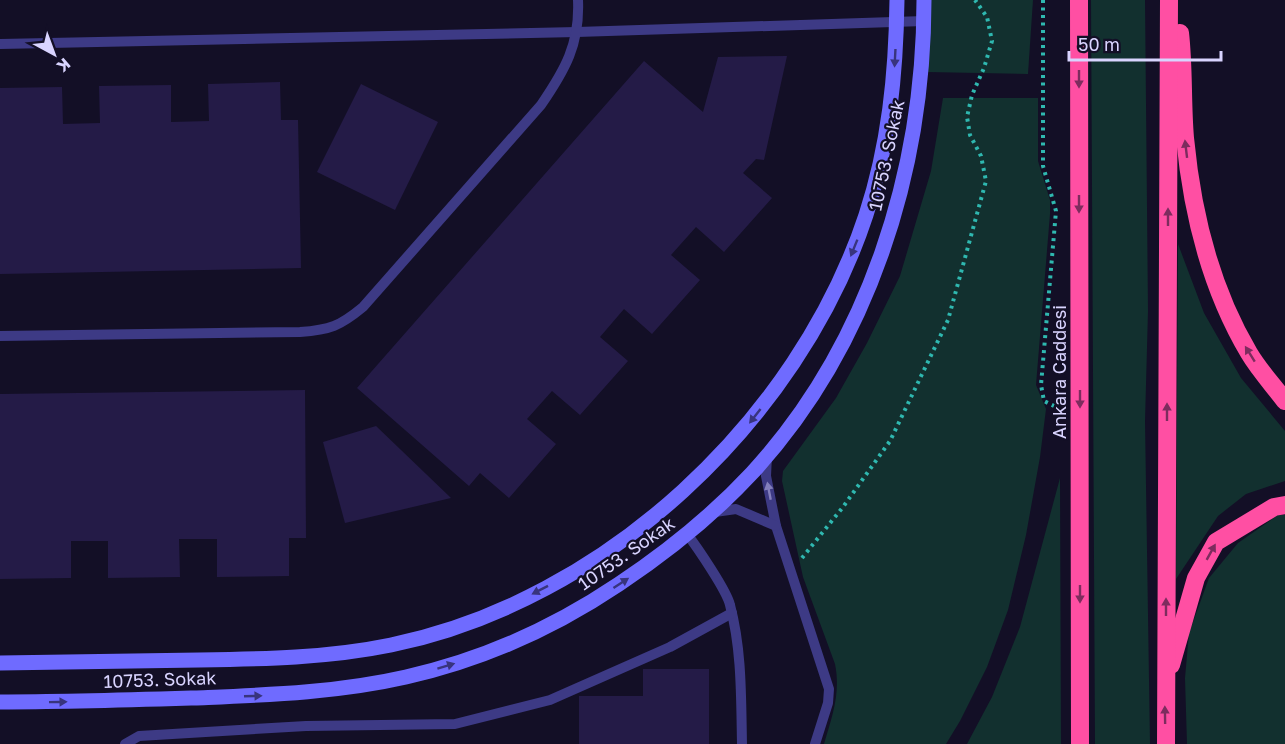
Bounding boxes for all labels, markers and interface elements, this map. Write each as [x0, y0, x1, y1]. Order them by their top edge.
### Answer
north arrow [24, 24, 84, 84]
scale bar [1069, 24, 1220, 62]
text: 50 m [1078, 33, 1120, 55]
one-way arrow [891, 49, 900, 68]
text: K [53, 54, 75, 77]
one-way arrow [1074, 70, 1084, 89]
street label: 10753. Sokak [863, 97, 909, 213]
one-way arrow [1182, 140, 1191, 159]
one-way arrow [1074, 195, 1084, 214]
one-way arrow [1163, 208, 1173, 227]
one-way arrow [848, 239, 858, 257]
street label: Ankara Caddesi [1048, 305, 1070, 439]
one-way arrow [1245, 346, 1256, 362]
one-way arrow [1075, 390, 1085, 409]
one-way arrow [1162, 403, 1172, 422]
one-way arrow [750, 408, 762, 423]
one-way arrow [764, 482, 774, 500]
street label: 10753. Sokak [573, 512, 679, 594]
one-way arrow [1206, 543, 1216, 560]
one-way arrow [613, 578, 629, 589]
one-way arrow [1075, 585, 1085, 604]
one-way arrow [532, 586, 549, 595]
one-way arrow [1161, 598, 1170, 617]
one-way arrow [437, 661, 455, 670]
street label: 10753. Sokak [103, 666, 217, 692]
one-way arrow [244, 691, 263, 700]
one-way arrow [49, 697, 68, 707]
one-way arrow [1160, 706, 1170, 725]

